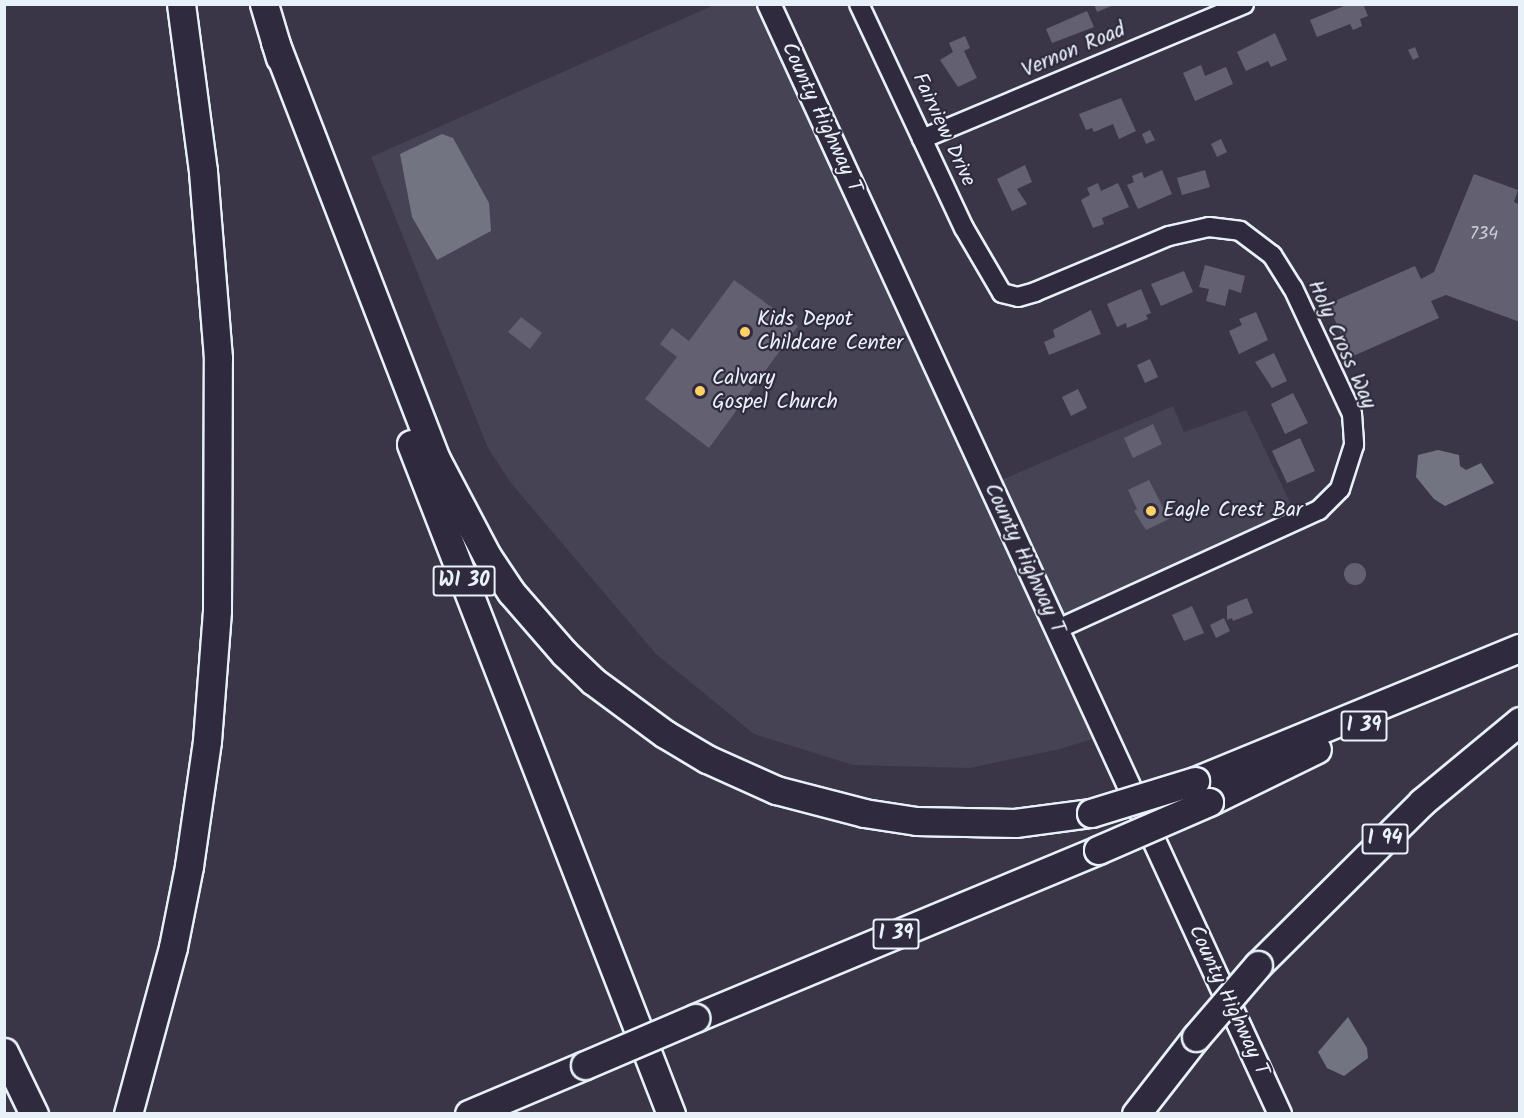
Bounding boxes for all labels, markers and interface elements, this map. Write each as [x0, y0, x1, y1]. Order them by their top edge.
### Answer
street label: Vernon Road [1018, 18, 1130, 84]
street label: County Highway T [775, 39, 867, 197]
street label: Fairview Drive [906, 69, 980, 191]
house number: 734 [1470, 224, 1498, 246]
street label: Holy Cross Way [1301, 277, 1381, 413]
place label: Kids Depot Childcare Center [757, 307, 903, 357]
marker: Kids Depot Childcare Center [738, 325, 752, 339]
place label: Calvary Gospel Church [712, 366, 838, 416]
marker: Calvary Gospel Church [693, 384, 707, 398]
street label: County Highway T [978, 480, 1070, 638]
place label: Eagle Crest Bar [1163, 498, 1303, 524]
marker: Eagle Crest Bar [1144, 504, 1158, 518]
road number: WI 30 [432, 564, 496, 598]
road number: I 39 [1340, 709, 1388, 743]
road number: I 94 [1361, 822, 1409, 856]
road number: I 39 [872, 917, 920, 951]
street label: County Highway T [1182, 922, 1274, 1080]

